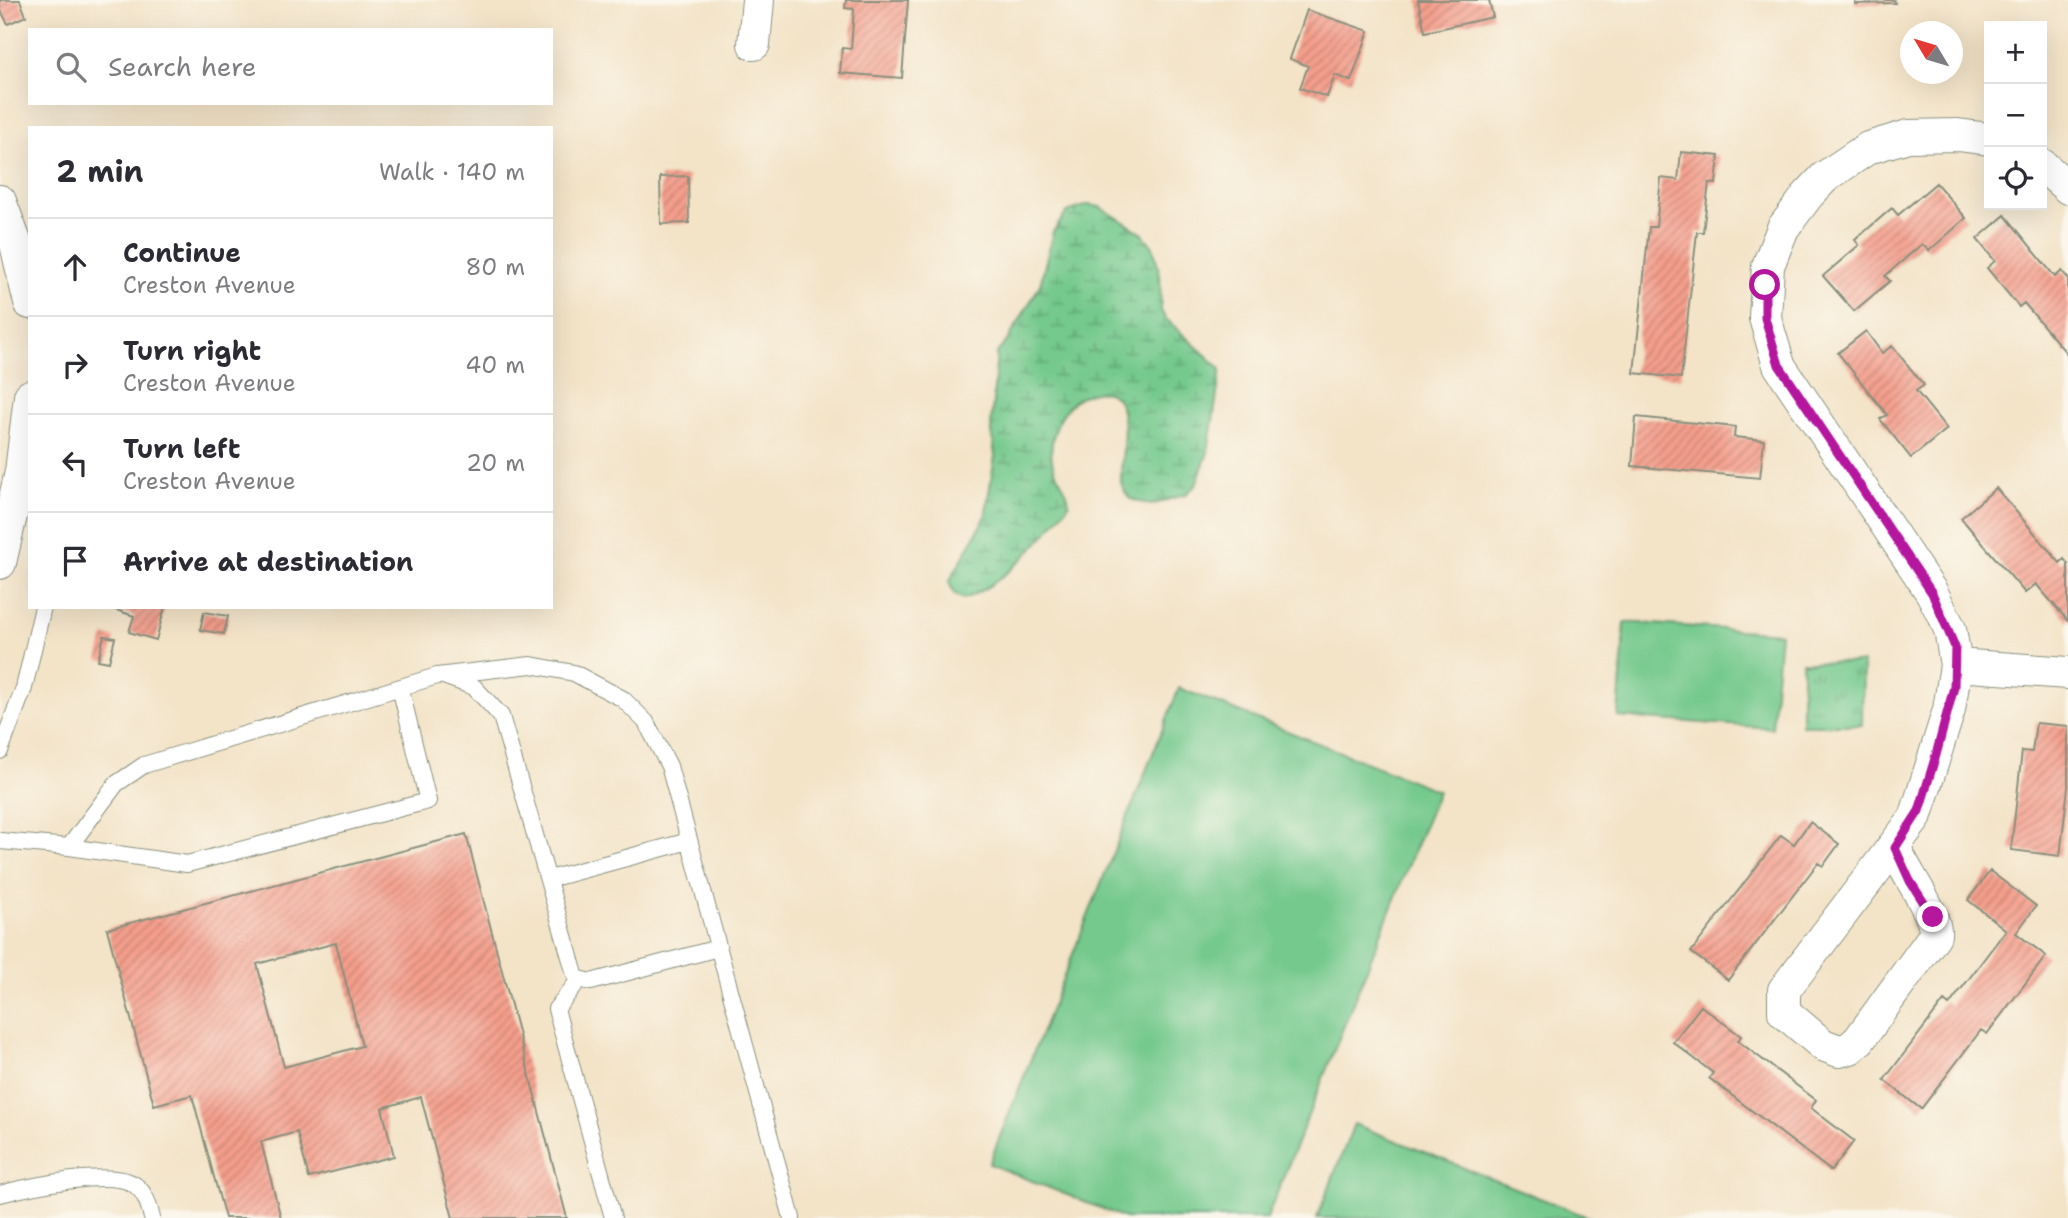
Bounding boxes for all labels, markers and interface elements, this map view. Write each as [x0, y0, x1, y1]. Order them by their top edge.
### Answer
north arrow [1900, 21, 1963, 84]
map controls [1984, 21, 2047, 210]
button: + [1984, 21, 2047, 84]
search box [28, 28, 553, 105]
icon: search [52, 48, 90, 86]
text: Search here [108, 49, 257, 84]
button: − [1984, 84, 2047, 147]
button: locate [1984, 147, 2047, 210]
text: 2 min [56, 151, 143, 192]
text: Walk · 140 m [379, 157, 525, 187]
text: Continue [123, 235, 241, 270]
icon: ahead [56, 248, 94, 286]
text: 80 m [466, 252, 525, 282]
route start [1749, 269, 1780, 300]
text: Creston Avenue [123, 270, 296, 300]
text: Turn right [123, 333, 261, 368]
icon: right [56, 346, 94, 384]
text: 40 m [465, 350, 525, 380]
text: Creston Avenue [123, 368, 296, 398]
text: Turn left [123, 431, 240, 466]
icon: left [56, 444, 94, 482]
text: 20 m [466, 448, 525, 478]
text: Creston Avenue [123, 466, 296, 496]
icon: arrive [56, 542, 94, 580]
text: Arrive at destination [123, 544, 413, 579]
route end [1917, 901, 1948, 932]

